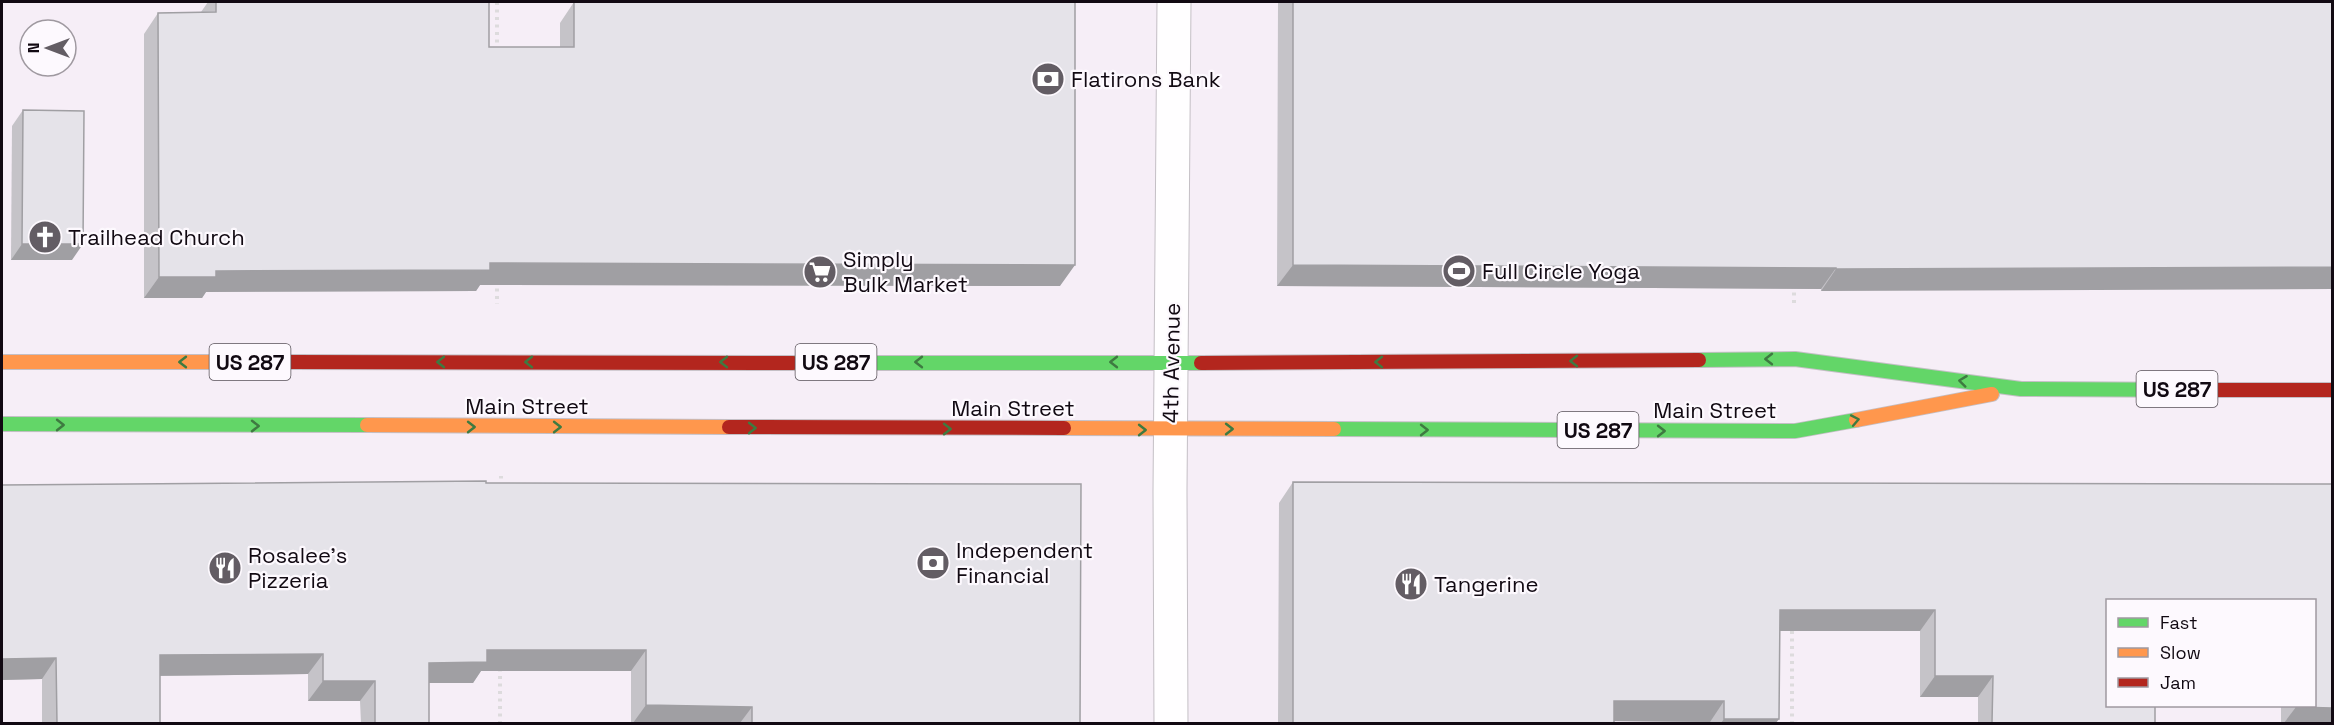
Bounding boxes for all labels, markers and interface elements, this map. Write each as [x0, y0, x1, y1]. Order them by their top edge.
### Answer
north arrow [18, 18, 78, 78]
text: N [23, 43, 44, 53]
bank icon: Flatirons Bank [1030, 61, 1066, 97]
place label: Flatirons Bank [1071, 65, 1221, 93]
church icon: Trailhead Church [27, 219, 63, 255]
place label: Trailhead Church [68, 223, 245, 251]
place label: Simply Bulk Market [843, 245, 968, 298]
sports icon: Full Circle Yoga [1441, 253, 1477, 289]
supermarket icon: Simply Bulk Market [802, 254, 838, 290]
place label: Full Circle Yoga [1482, 257, 1640, 285]
street label: 4th Avenue [1156, 303, 1186, 423]
road number: US 287 [210, 344, 290, 380]
road number: US 287 [796, 344, 876, 380]
one-way arrow [1765, 353, 1774, 366]
one-way arrow [1570, 355, 1579, 367]
one-way arrow [178, 356, 187, 368]
one-way arrow [436, 356, 445, 368]
one-way arrow [524, 356, 533, 368]
one-way arrow [719, 356, 728, 368]
one-way arrow [914, 356, 923, 368]
one-way arrow [1109, 356, 1118, 368]
one-way arrow [1375, 356, 1384, 368]
road number: US 287 [2136, 371, 2218, 407]
one-way arrow [1958, 376, 1967, 388]
street label: Main Street [465, 392, 589, 420]
street label: Main Street [951, 394, 1075, 422]
street label: Main Street [1653, 396, 1777, 424]
road number: US 287 [1558, 412, 1638, 448]
one-way arrow [1850, 414, 1860, 427]
one-way arrow [55, 419, 64, 431]
one-way arrow [250, 420, 259, 432]
one-way arrow [466, 421, 475, 433]
one-way arrow [552, 421, 561, 433]
one-way arrow [747, 422, 756, 434]
one-way arrow [942, 423, 951, 435]
one-way arrow [1224, 423, 1233, 435]
one-way arrow [1137, 424, 1146, 436]
one-way arrow [1419, 424, 1428, 436]
one-way arrow [1656, 424, 1665, 437]
place label: Independent Financial [956, 536, 1093, 589]
place label: Rosalee's Pizzeria [248, 541, 347, 594]
bank icon: Independent Financial [915, 545, 951, 581]
restaurant icon: Rosalee's Pizzeria [207, 550, 243, 586]
restaurant icon: Tangerine [1393, 566, 1429, 602]
place label: Tangerine [1434, 570, 1539, 598]
legend [2106, 599, 2316, 707]
text: Fast [2160, 611, 2197, 634]
text: Slow [2160, 641, 2201, 664]
text: Jam [2160, 671, 2196, 694]

